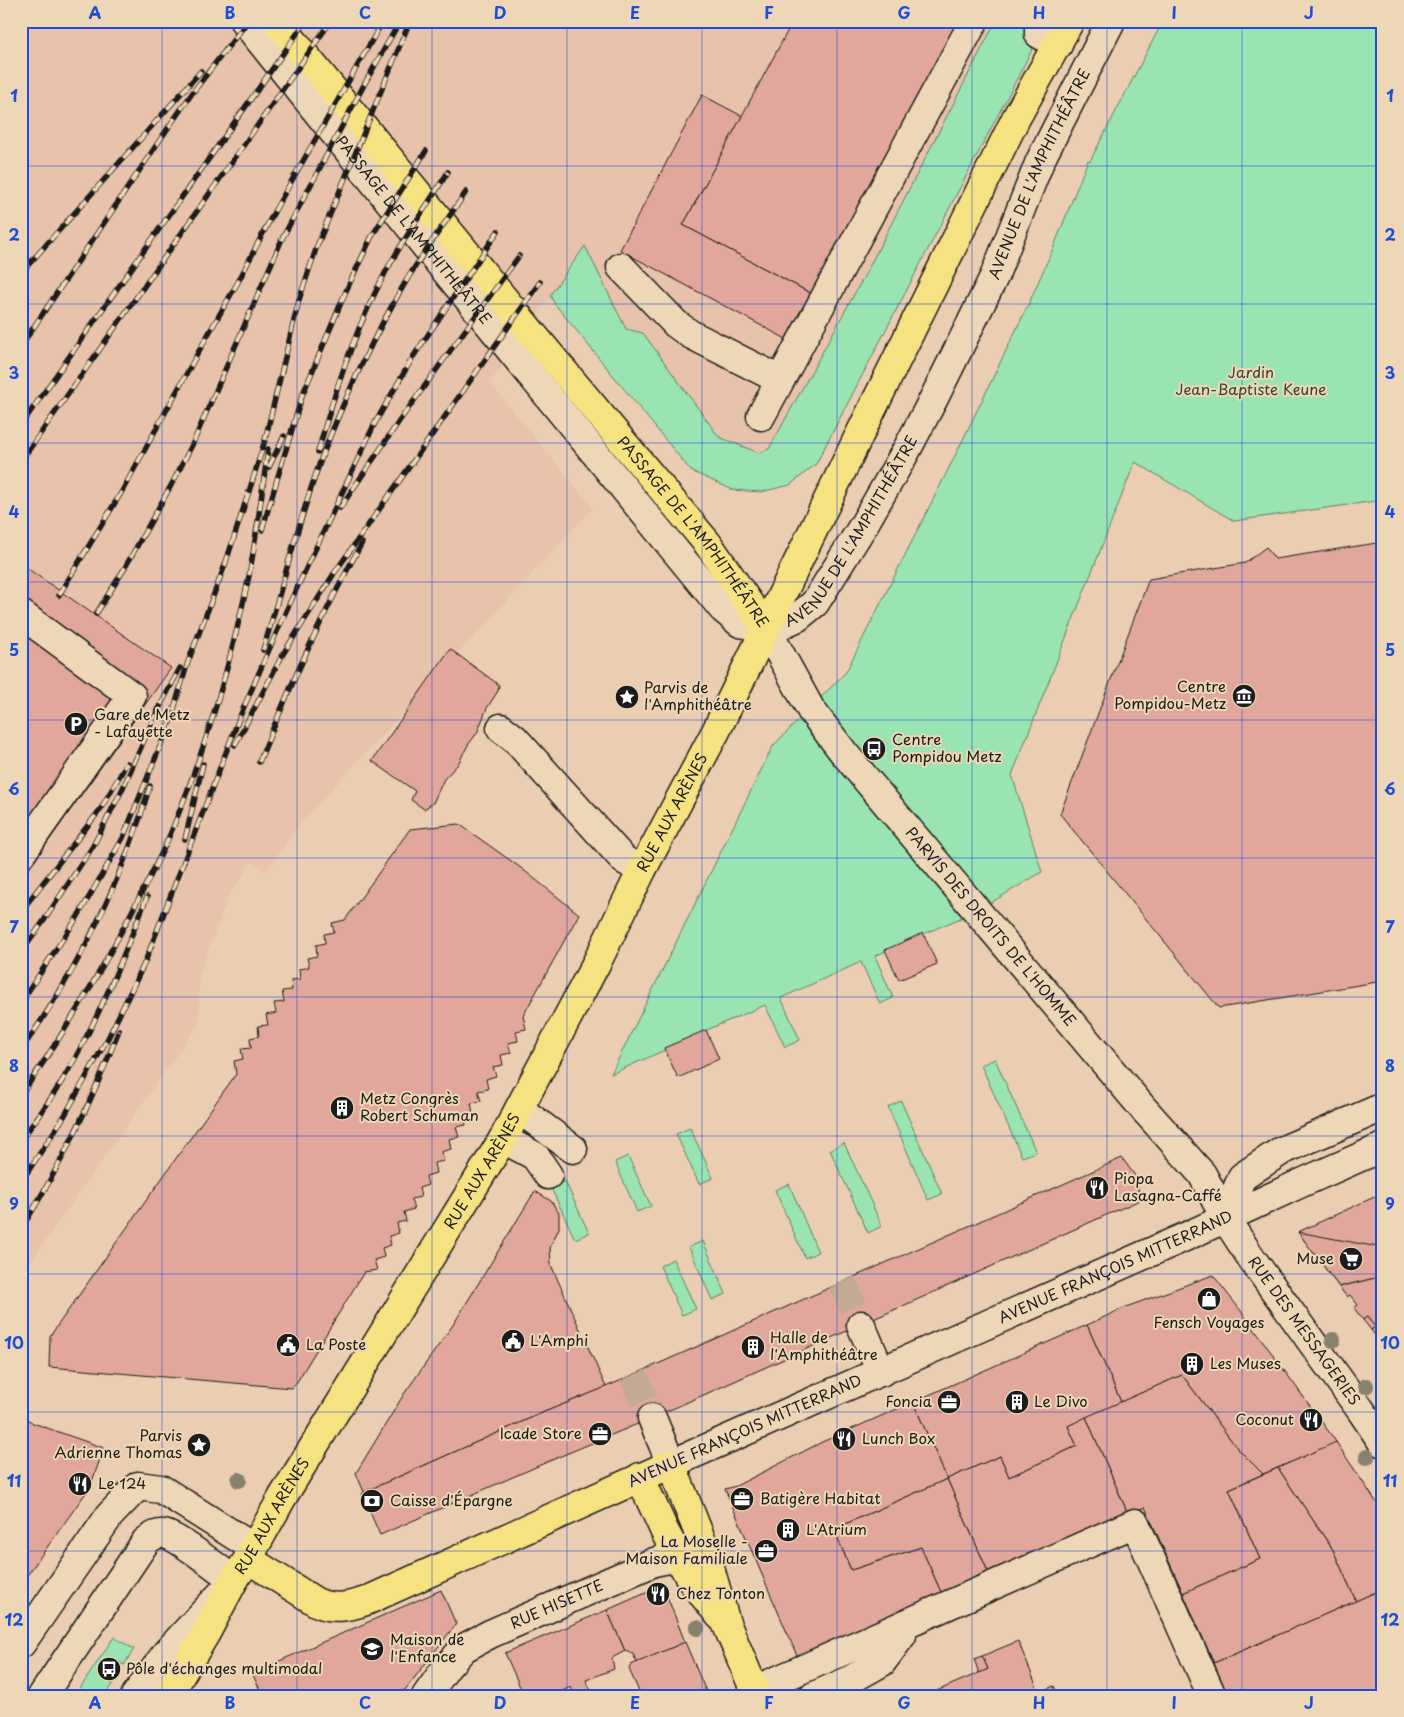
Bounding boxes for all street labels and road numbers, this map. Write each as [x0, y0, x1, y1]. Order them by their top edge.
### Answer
street label: AVENUE DE L'AMPHITHÉÂTRE [981, 64, 1095, 282]
street label: PASSAGE DE L'AMPHITHÉÂTRE [331, 130, 498, 329]
street label: PASSAGE DE L'AMPHITHÉÂTRE [612, 430, 775, 632]
street label: AVENUE DE L'AMPHITHÉÂTRE [781, 431, 922, 632]
street label: RUE AUX ARÈNES [630, 748, 712, 876]
street label: PARVIS DES DROITS DE L'HOMME [901, 821, 1082, 1031]
street label: RUE AUX ARÈNES [437, 1108, 525, 1233]
street label: AVENUE FRANÇOIS MITTERRAND [994, 1204, 1236, 1328]
street label: RUE DES MESSAGERIES [1243, 1251, 1367, 1410]
street label: AVENUE FRANÇOIS MITTERRAND [624, 1368, 865, 1492]
street label: RUE AUX ARÈNES [228, 1452, 314, 1579]
street label: RUE HISETTE [506, 1573, 607, 1634]

